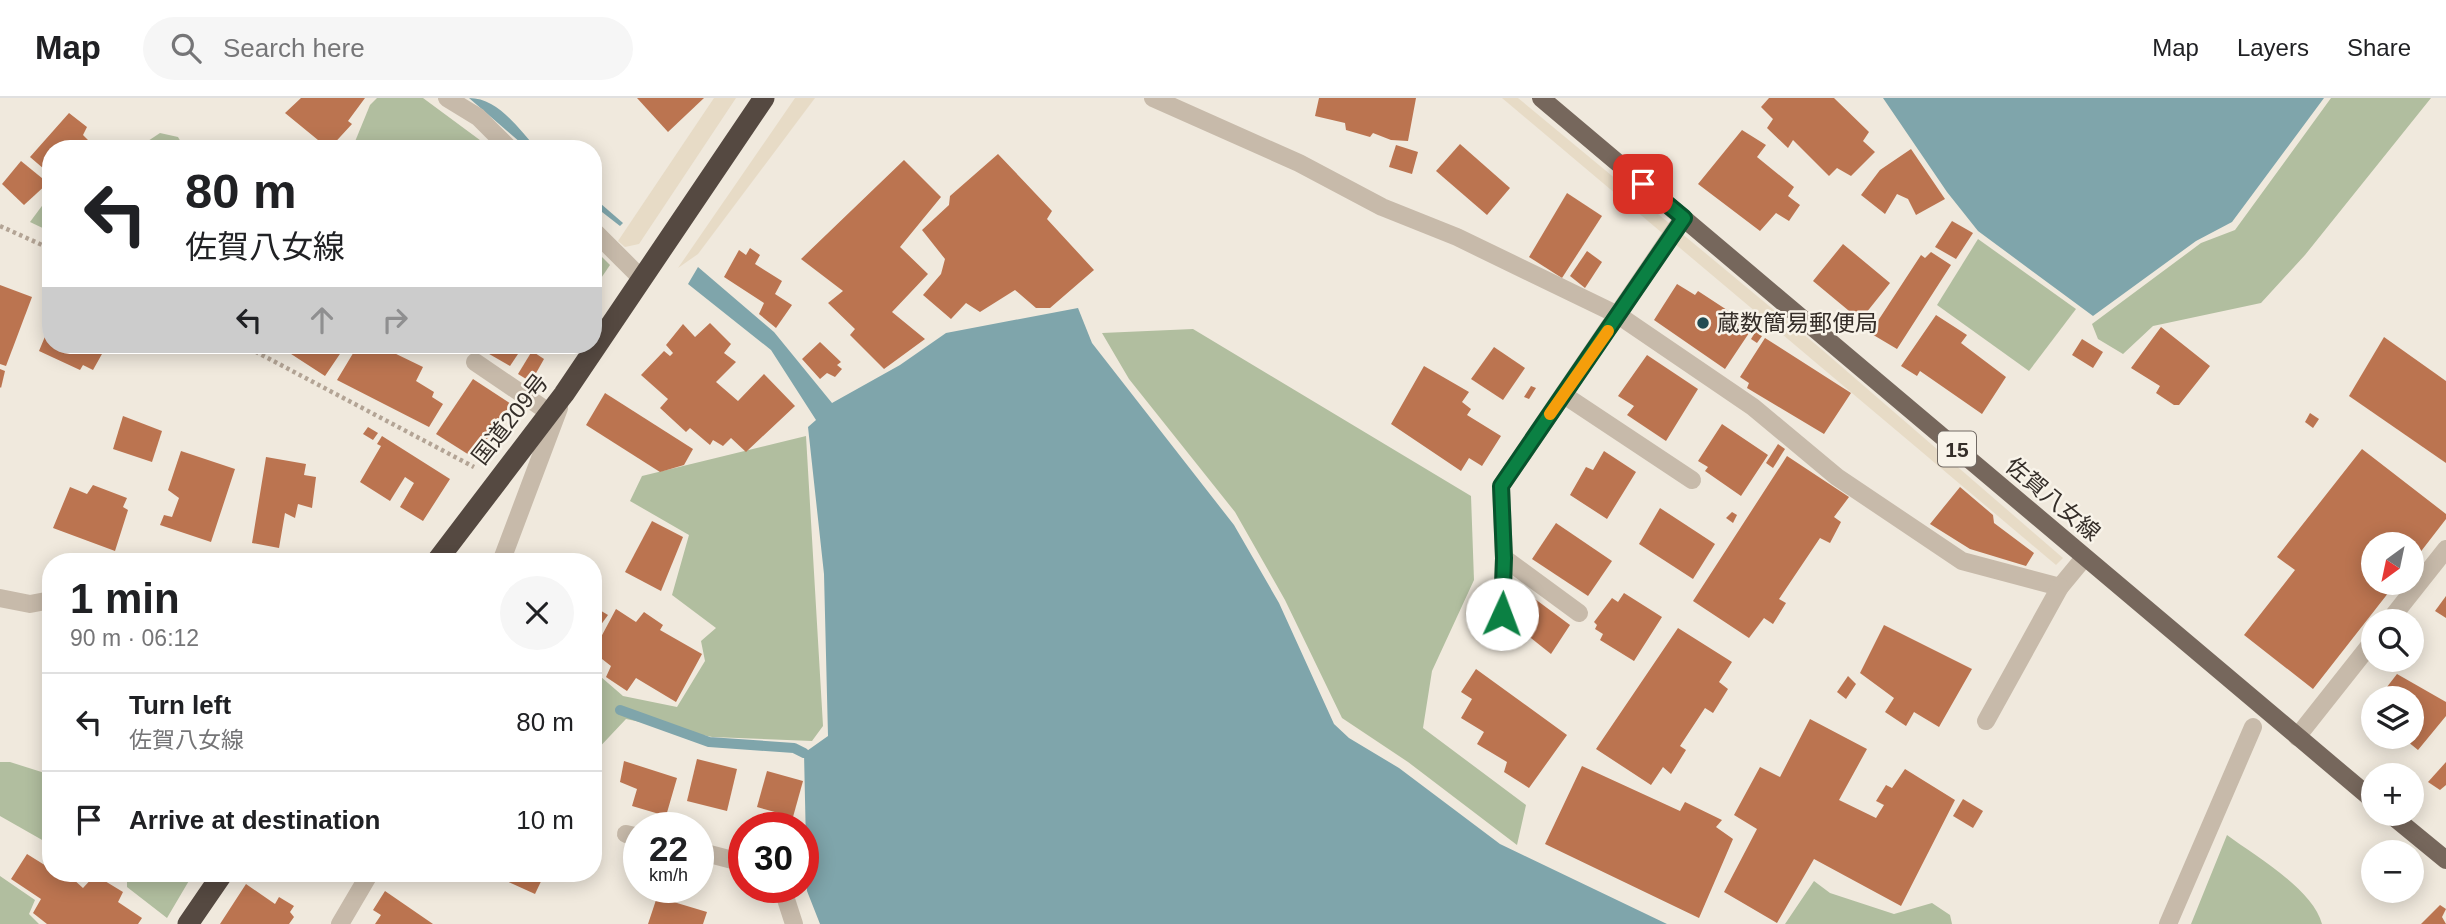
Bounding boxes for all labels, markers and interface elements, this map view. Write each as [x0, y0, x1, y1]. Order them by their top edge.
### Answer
search box [143, 17, 633, 80]
text: Map [35, 29, 101, 66]
icon: search [167, 29, 205, 67]
text: Search here [223, 33, 365, 63]
text: Map [2152, 34, 2199, 61]
text: Layers [2237, 34, 2309, 61]
text: Share [2347, 34, 2411, 61]
pin [1613, 154, 1673, 214]
text: 80 m [185, 164, 297, 218]
icon: arrive [1624, 165, 1662, 203]
icon: left [70, 168, 161, 259]
text: 佐賀八女線 [185, 229, 345, 265]
icon: left [230, 301, 268, 339]
icon: ahead [303, 301, 341, 339]
icon: right [376, 301, 414, 339]
place label: 蔵数簡易郵便局 [1717, 310, 1878, 336]
marker: 蔵数簡易郵便局 [1695, 315, 1711, 331]
street label: 国道209号 [467, 369, 553, 469]
road number: 15 [1938, 432, 1976, 466]
street label: 佐賀八女線 [2001, 452, 2105, 546]
north arrow [2361, 532, 2424, 595]
map controls [2361, 532, 2424, 903]
text: 1 min [70, 575, 180, 622]
button: close [500, 576, 574, 650]
position arrow [1465, 577, 1539, 651]
button: search [2361, 609, 2424, 672]
text: 90 m · 06:12 [70, 625, 199, 651]
button: layers [2361, 686, 2424, 749]
text: Turn left [129, 690, 231, 720]
icon: left [70, 703, 108, 741]
text: 80 m [516, 707, 574, 737]
text: 佐賀八女線 [129, 727, 244, 753]
button: + [2361, 763, 2424, 826]
icon: arrive [70, 801, 108, 839]
text: Arrive at destination [129, 805, 380, 835]
text: 10 m [516, 805, 574, 835]
speed limit sign: 30 [728, 812, 819, 903]
text: 22 [649, 829, 688, 868]
button: − [2361, 840, 2424, 903]
text: km/h [649, 865, 688, 885]

